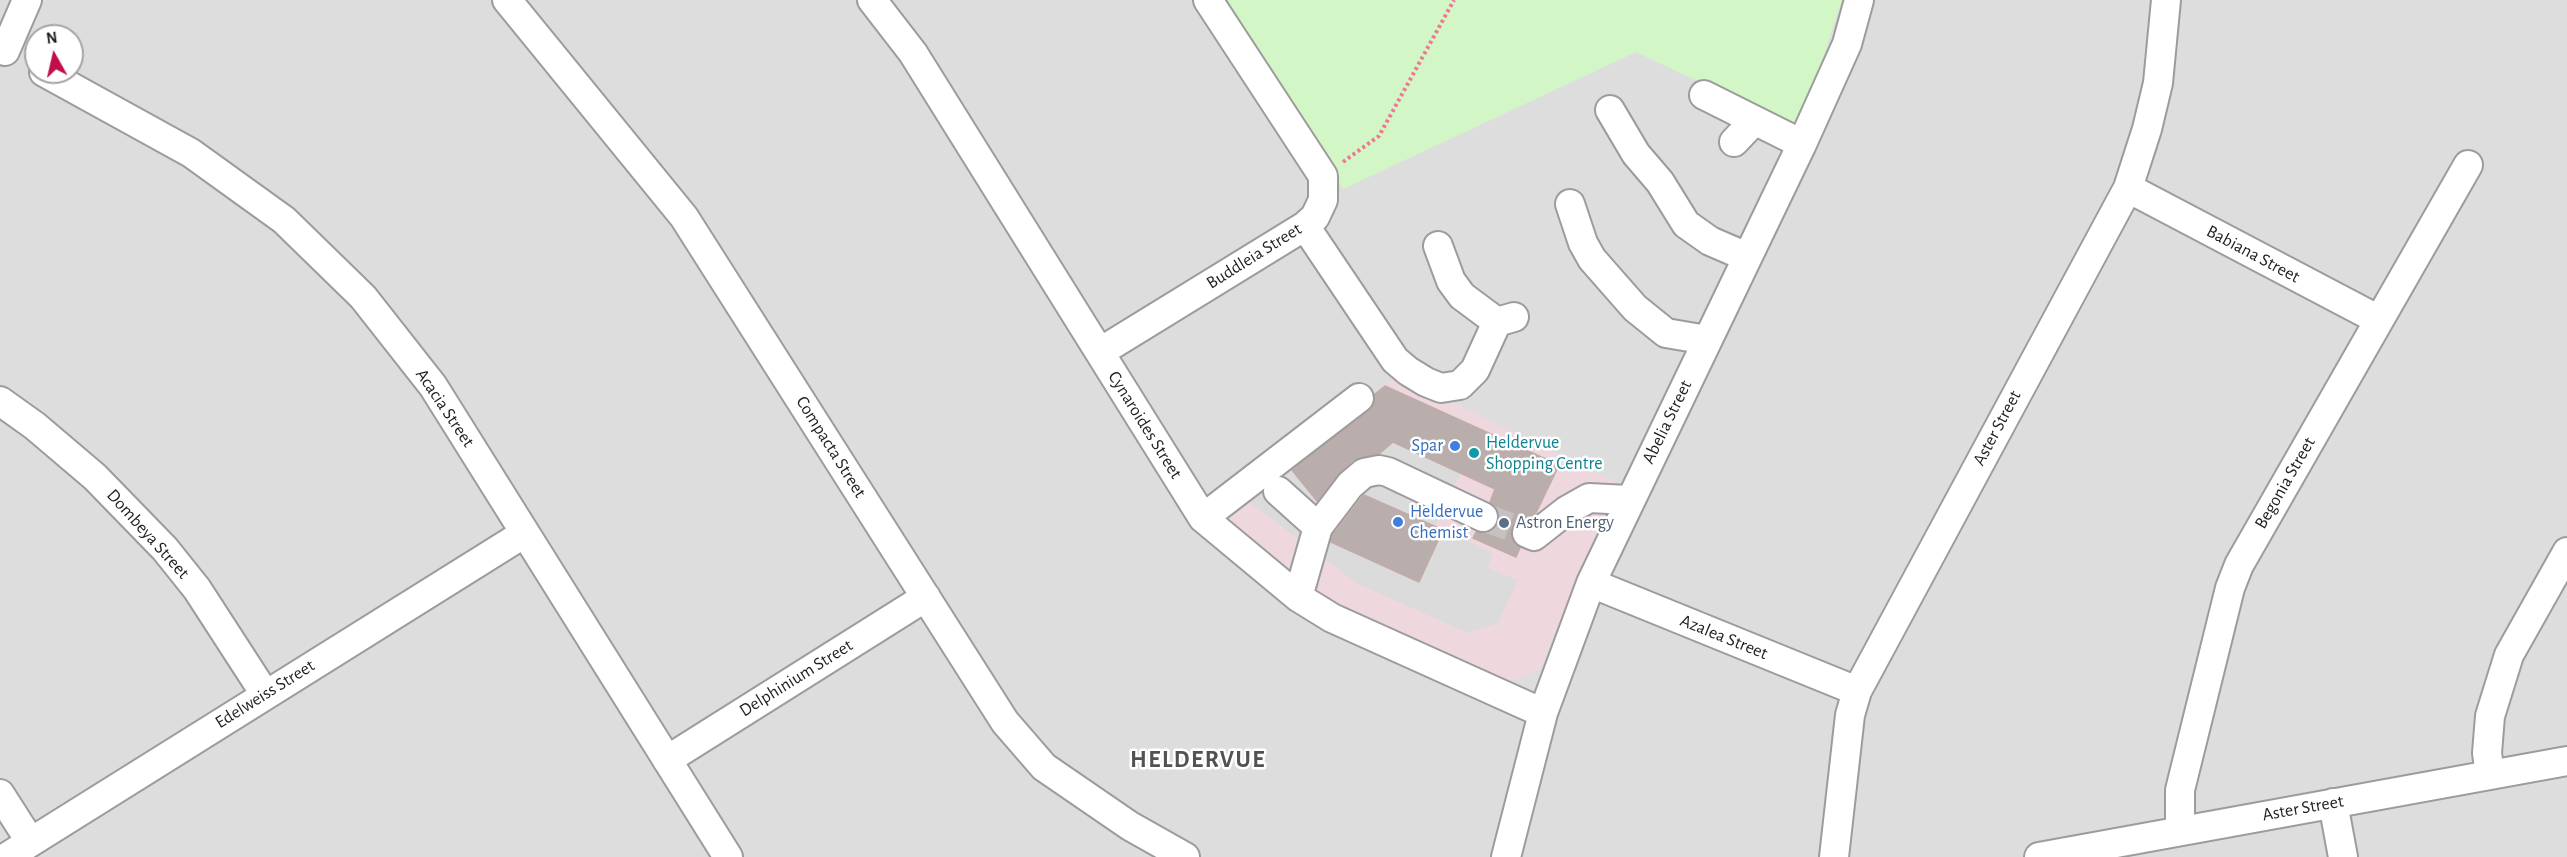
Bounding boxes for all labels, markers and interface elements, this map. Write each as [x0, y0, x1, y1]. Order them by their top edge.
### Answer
north arrow [24, 24, 84, 84]
text: N [45, 29, 58, 47]
street label: Buddleia Street [1202, 218, 1306, 294]
street label: Babiana Street [2203, 220, 2303, 288]
street label: Acacia Street [411, 365, 479, 451]
street label: Cynaroides Street [1103, 367, 1187, 483]
street label: Abelia Street [1637, 377, 1697, 467]
street label: Aster Street [1968, 387, 2026, 469]
street label: Compacta Street [791, 392, 871, 502]
place label: Heldervue Shopping Centre [1486, 432, 1603, 474]
street label: Begonia Street [2250, 433, 2320, 533]
place label: Spar [1411, 435, 1443, 457]
marker: Spar [1448, 439, 1462, 453]
marker: Heldervue Shopping Centre [1467, 446, 1481, 460]
street label: Dombeya Street [102, 485, 194, 583]
place label: Heldervue Chemist [1410, 501, 1483, 544]
place label: Astron Energy [1516, 512, 1614, 534]
marker: Heldervue Chemist [1391, 515, 1405, 529]
marker: Astron Energy [1497, 516, 1511, 530]
street label: Azalea Street [1677, 610, 1771, 664]
street label: Delphinium Street [735, 634, 857, 722]
street label: Edelweiss Street [211, 655, 319, 733]
district label: HELDERVUE [1130, 746, 1266, 774]
street label: Aster Street [2261, 790, 2345, 826]

